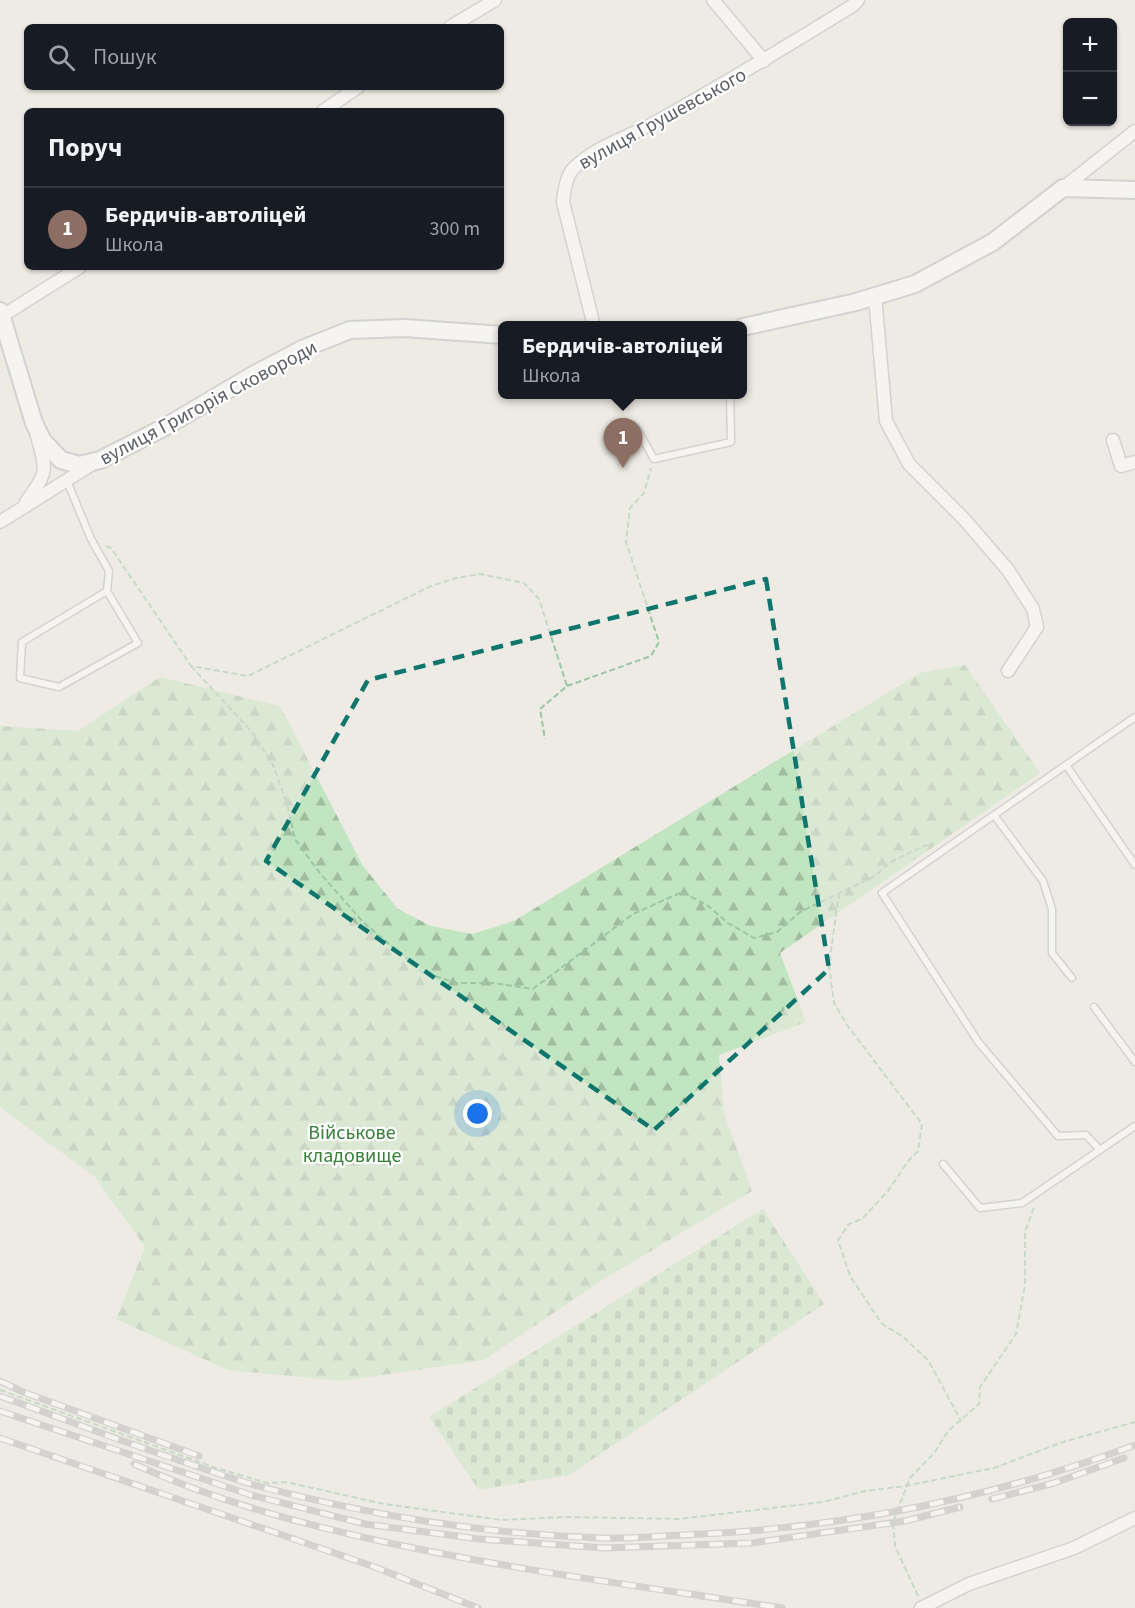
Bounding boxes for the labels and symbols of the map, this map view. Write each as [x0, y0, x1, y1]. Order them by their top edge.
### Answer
street label: вулиця Грушевського [573, 61, 752, 177]
street label: вулиця Григорія Сковороди [95, 333, 322, 472]
pin: 1 [604, 418, 642, 468]
your location [463, 1099, 492, 1128]
park label: Військове кладовище [303, 1119, 401, 1170]

